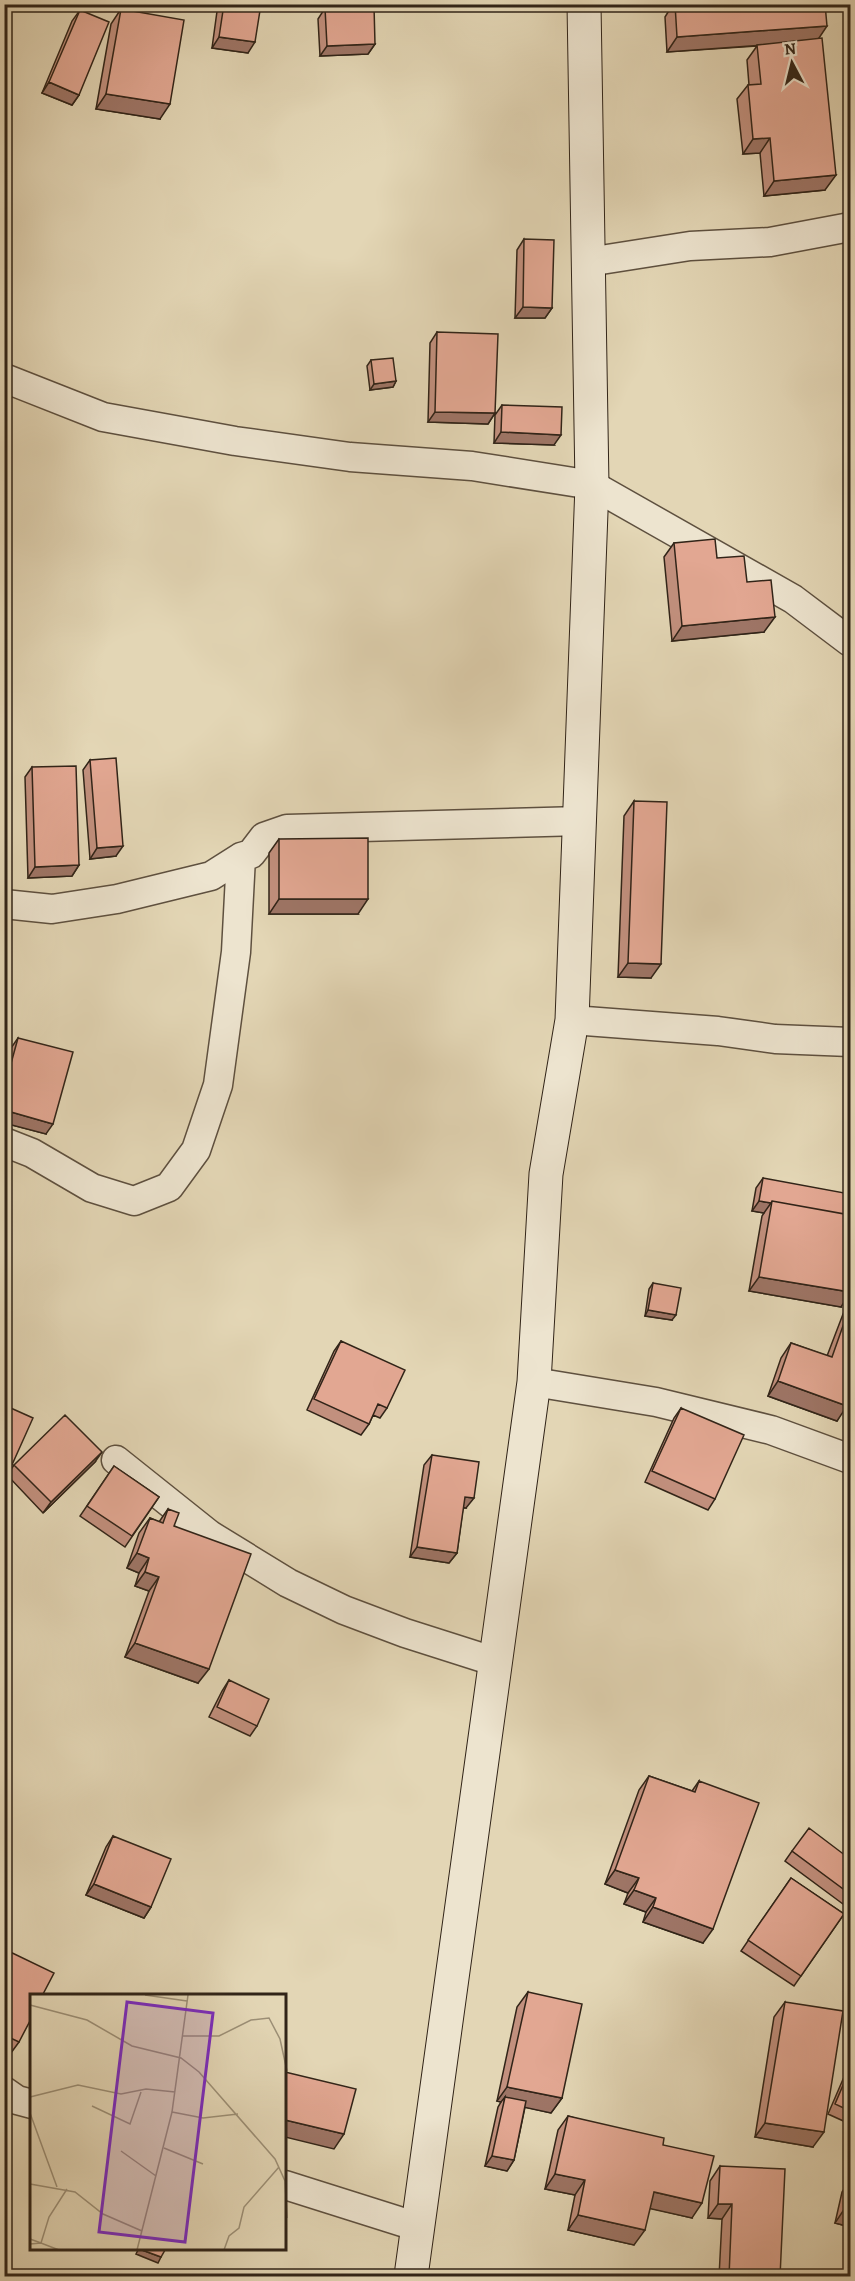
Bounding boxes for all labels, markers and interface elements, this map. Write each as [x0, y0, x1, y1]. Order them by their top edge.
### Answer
north arrow [762, 33, 822, 93]
text: N [783, 37, 798, 61]
inset map [30, 1994, 286, 2251]

